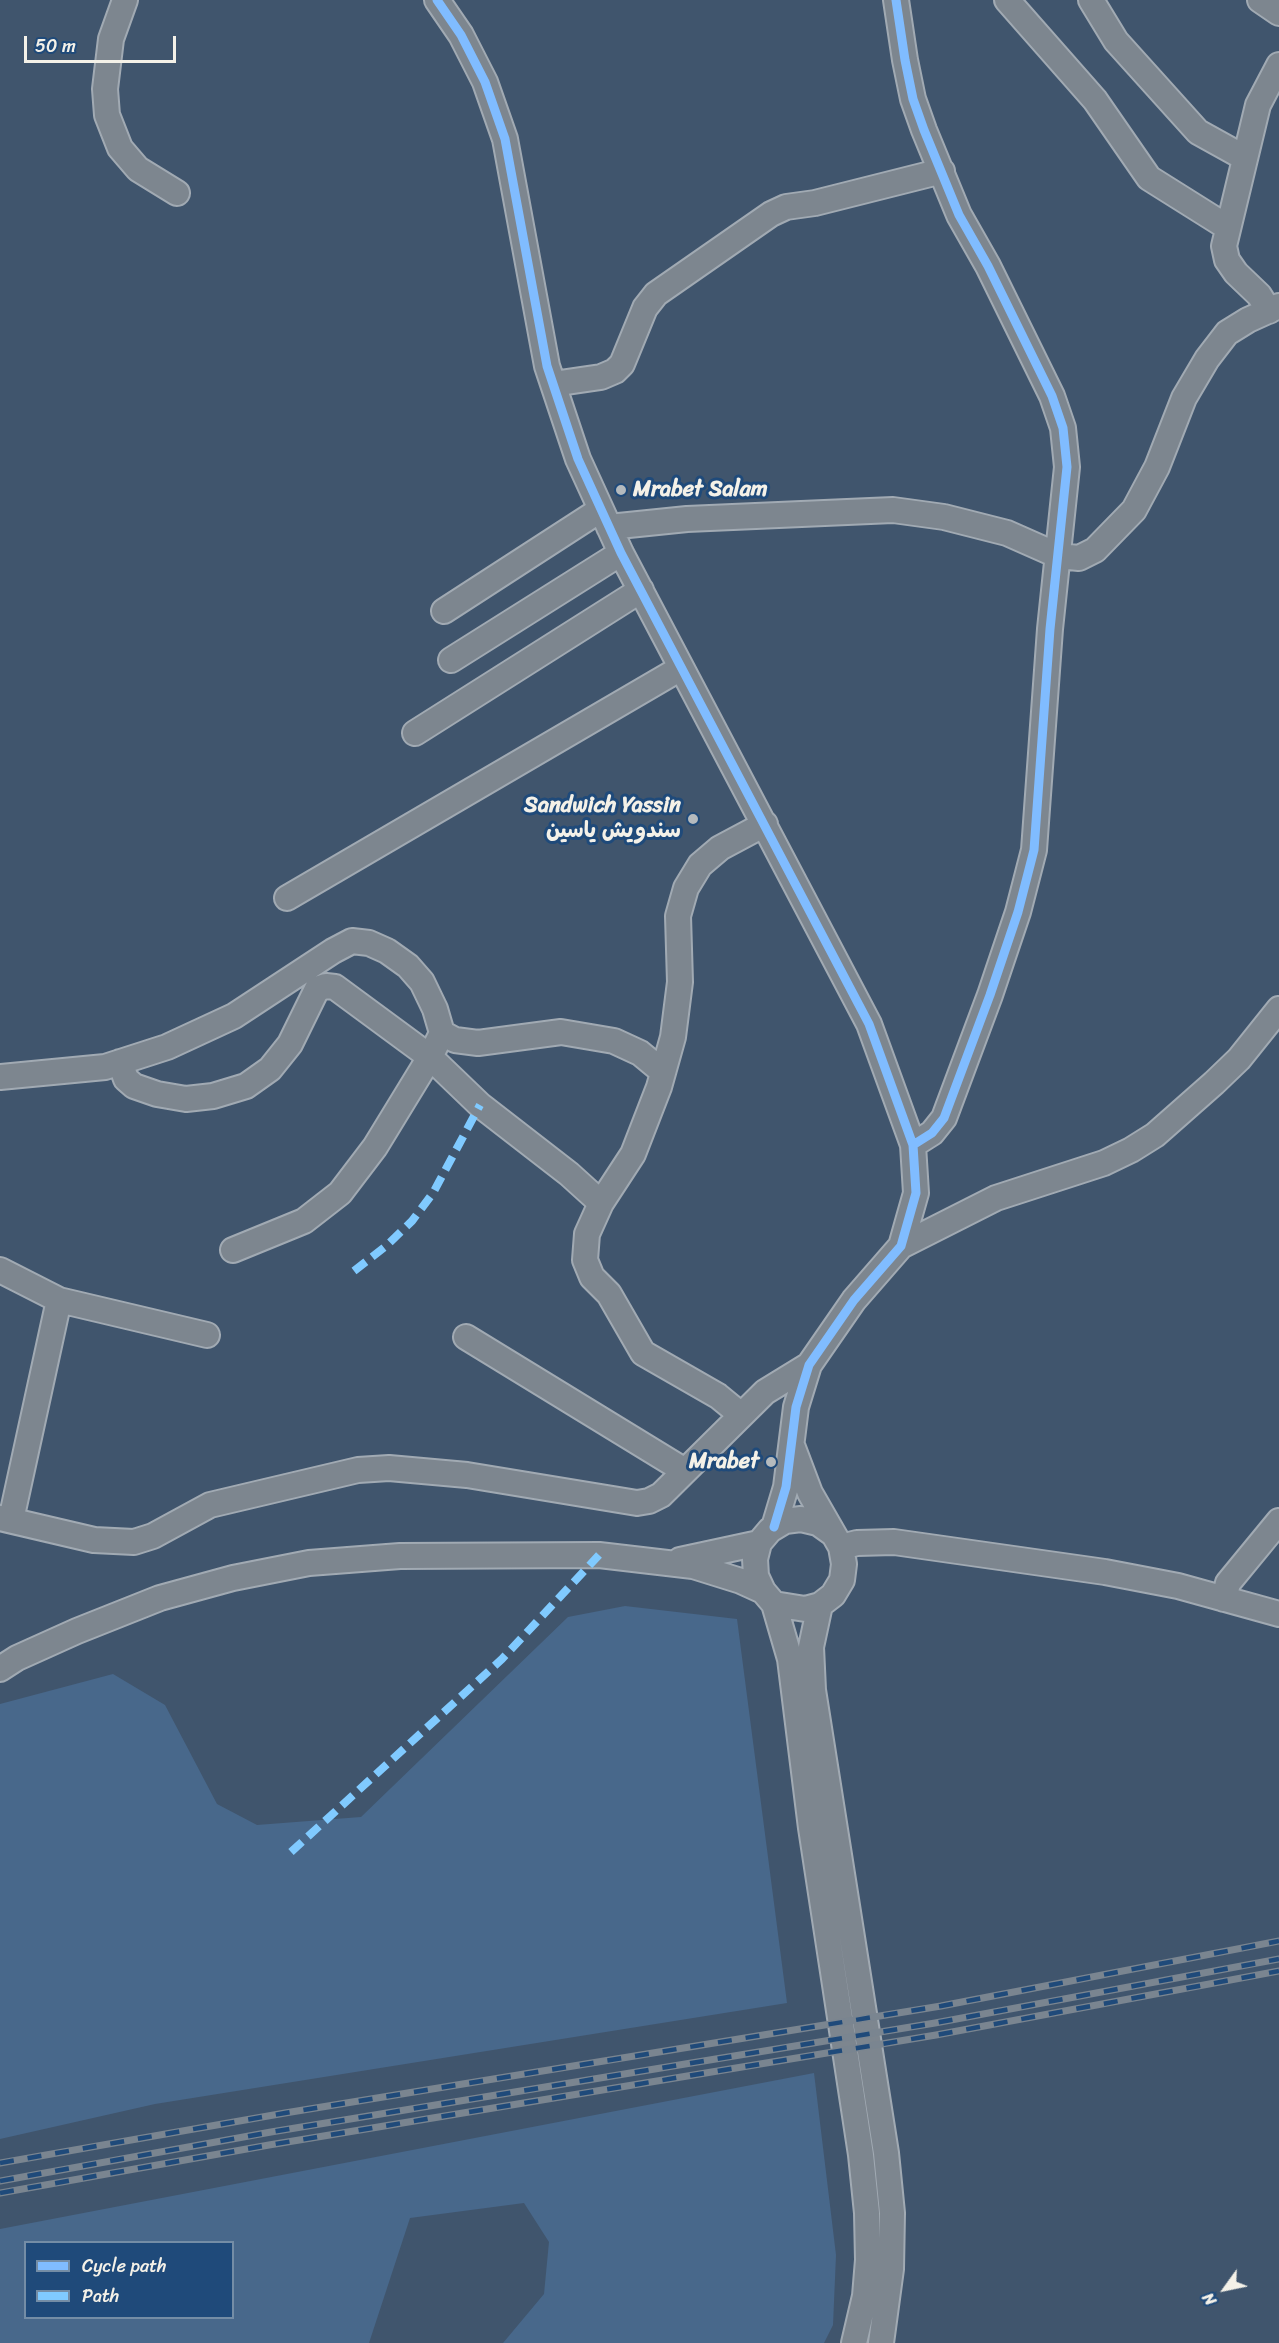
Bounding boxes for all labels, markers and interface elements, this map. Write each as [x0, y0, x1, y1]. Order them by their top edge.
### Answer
scale bar [27, 24, 178, 62]
text: 50 m [35, 30, 76, 62]
place label: Mrabet Salam [633, 477, 768, 503]
marker: Mrabet Salam [614, 483, 628, 497]
place label: Sandwich Yassin سندويش ياسين [524, 793, 681, 844]
marker: Sandwich Yassin سندويش ياسين [686, 812, 700, 826]
place label: Mrabet [689, 1449, 759, 1475]
marker: Mrabet [764, 1455, 778, 1469]
legend [24, 2241, 234, 2319]
text: Cycle path [82, 2250, 166, 2282]
north arrow [1195, 2259, 1255, 2319]
text: Path [82, 2280, 119, 2312]
text: N [1194, 2287, 1225, 2312]

